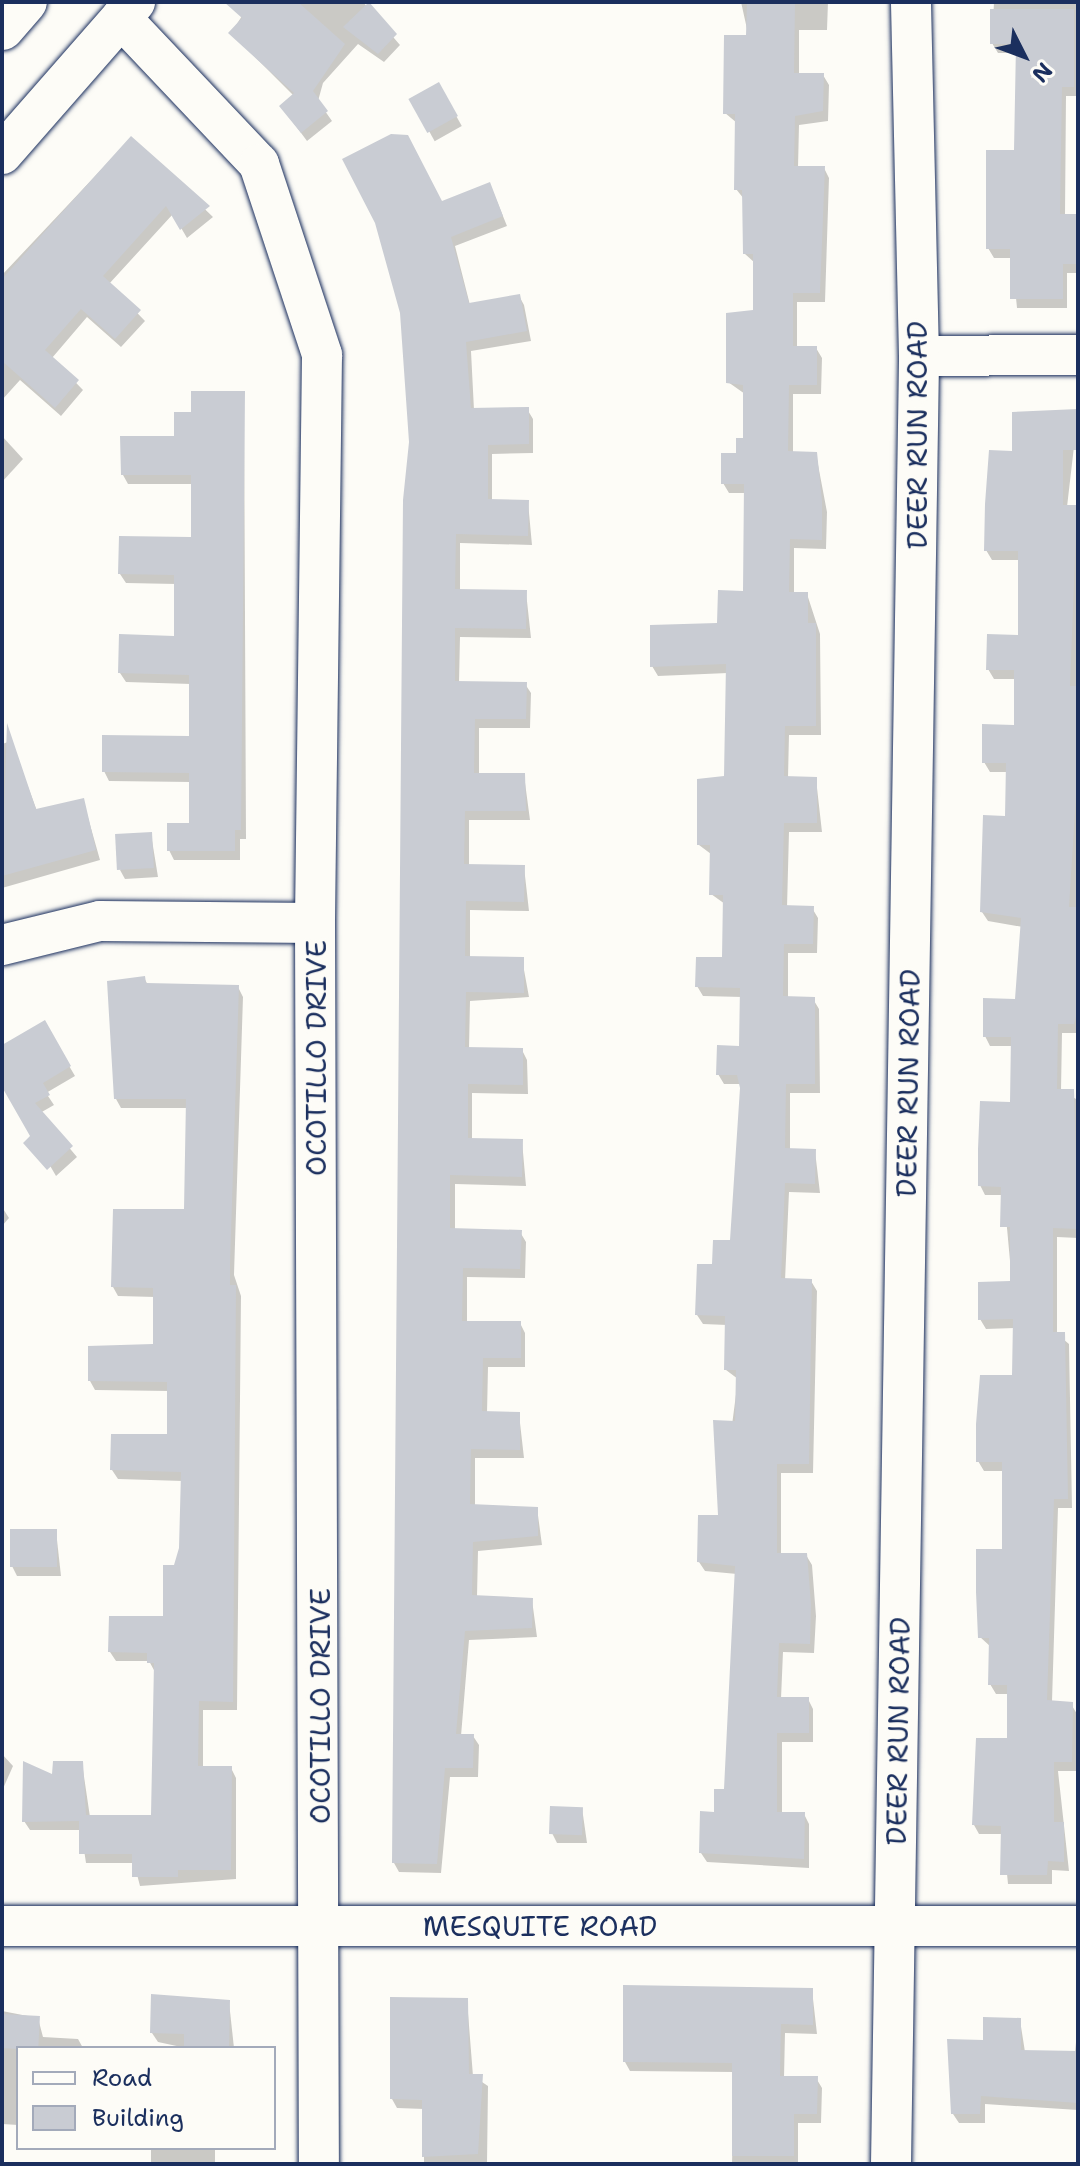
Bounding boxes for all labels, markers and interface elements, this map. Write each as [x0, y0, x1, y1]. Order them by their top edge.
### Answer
north arrow [984, 16, 1064, 96]
text: N [1026, 56, 1059, 89]
street label: DEER RUN ROAD [900, 321, 934, 549]
street label: OCOTILLO DRIVE [299, 940, 333, 1176]
street label: DEER RUN ROAD [889, 969, 927, 1197]
street label: OCOTILLO DRIVE [303, 1588, 337, 1824]
street label: DEER RUN ROAD [879, 1617, 917, 1845]
street label: MESQUITE ROAD [423, 1909, 657, 1943]
legend [16, 2046, 276, 2150]
text: Road [92, 2062, 152, 2094]
text: Building [92, 2102, 184, 2134]

